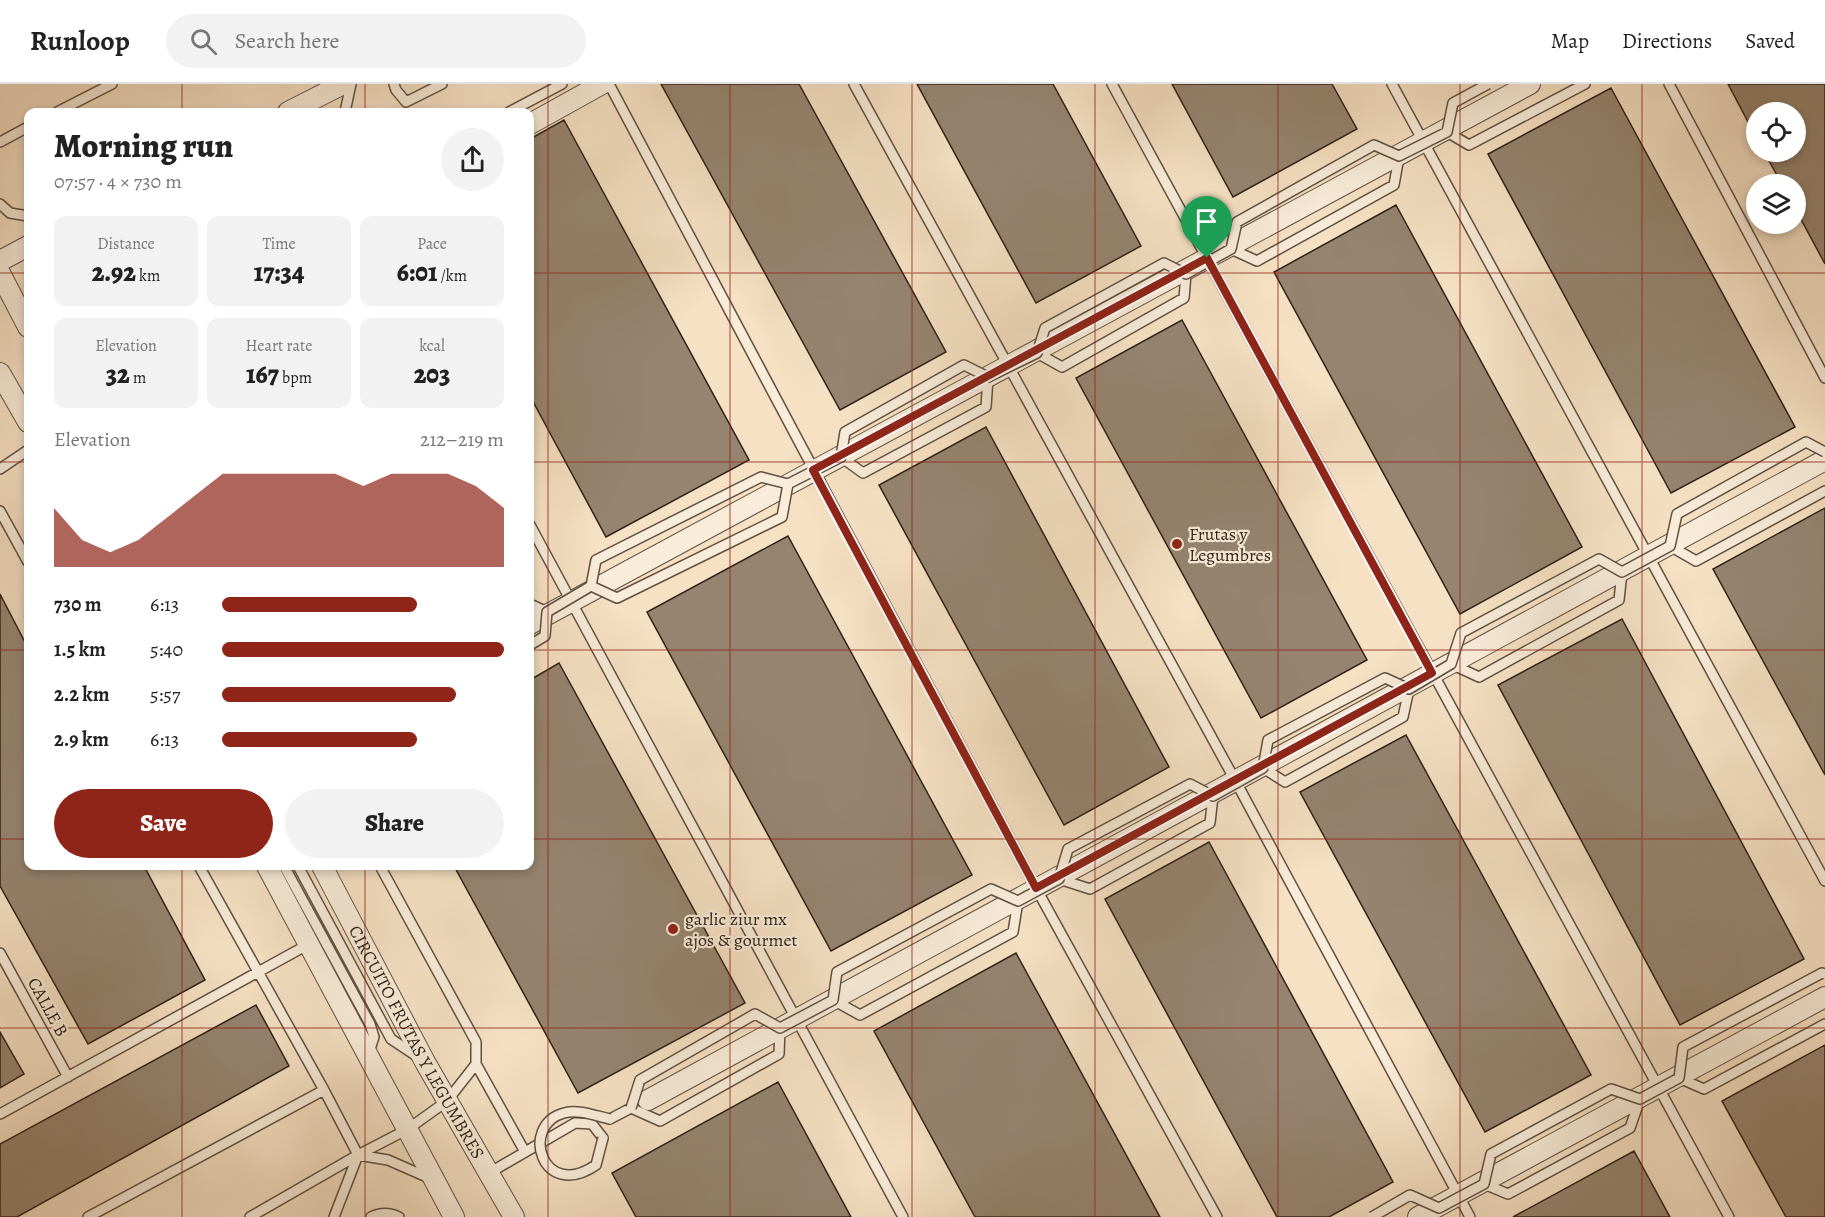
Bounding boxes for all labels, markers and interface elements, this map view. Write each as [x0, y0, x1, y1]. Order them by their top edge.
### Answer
search box [166, 14, 586, 68]
text: Runloop [30, 22, 130, 60]
icon: search [187, 25, 220, 58]
text: Search here [235, 26, 339, 56]
text: Map [1551, 27, 1589, 55]
text: Directions [1622, 27, 1712, 55]
text: Saved [1745, 27, 1795, 55]
map controls [1746, 102, 1806, 234]
button: locate [1746, 102, 1806, 162]
text: Morning run [54, 123, 233, 168]
button: share [441, 128, 504, 191]
text: 07:57 · 4 × 730 m [54, 168, 182, 195]
button: layers [1746, 174, 1806, 234]
pin [1181, 196, 1232, 258]
icon: arrive [1190, 205, 1223, 238]
text: Distance [97, 233, 155, 255]
text: Time [262, 233, 296, 255]
text: Pace [417, 233, 447, 255]
text: 2.92 [92, 255, 136, 290]
text: 17:34 [254, 255, 304, 290]
text: 6:01 [397, 255, 437, 290]
text: km [136, 265, 160, 287]
text: /km [437, 265, 467, 287]
text: Elevation [95, 335, 157, 357]
text: Heart rate [246, 335, 312, 357]
text: kcal [419, 335, 445, 357]
text: 32 [106, 357, 130, 392]
text: 167 [246, 357, 279, 392]
text: 203 [414, 357, 450, 392]
text: m [130, 367, 146, 389]
text: bpm [279, 367, 312, 389]
text: Elevation [54, 426, 131, 453]
text: 212–219 m [420, 426, 504, 453]
place label: Frutas y Legumbres [1189, 522, 1271, 567]
marker: Frutas y Legumbres [1170, 537, 1184, 551]
text: 730 m [54, 591, 101, 618]
text: 6:13 [150, 591, 179, 618]
text: 1.5 km [54, 636, 106, 663]
text: 5:40 [150, 636, 183, 663]
text: 2.2 km [54, 681, 109, 708]
text: 5:57 [150, 681, 180, 708]
text: 2.9 km [54, 726, 109, 753]
text: 6:13 [150, 726, 179, 753]
button: Save [54, 789, 273, 858]
button: Share [285, 789, 504, 858]
place label: garlic ziur mx ajos & gourmet [685, 907, 797, 952]
street label: CIRCUITO FRUTAS Y LEGUMBRES [343, 921, 490, 1163]
marker: garlic ziur mx ajos & gourmet [666, 922, 680, 936]
street label: CALLE B [22, 973, 74, 1041]

